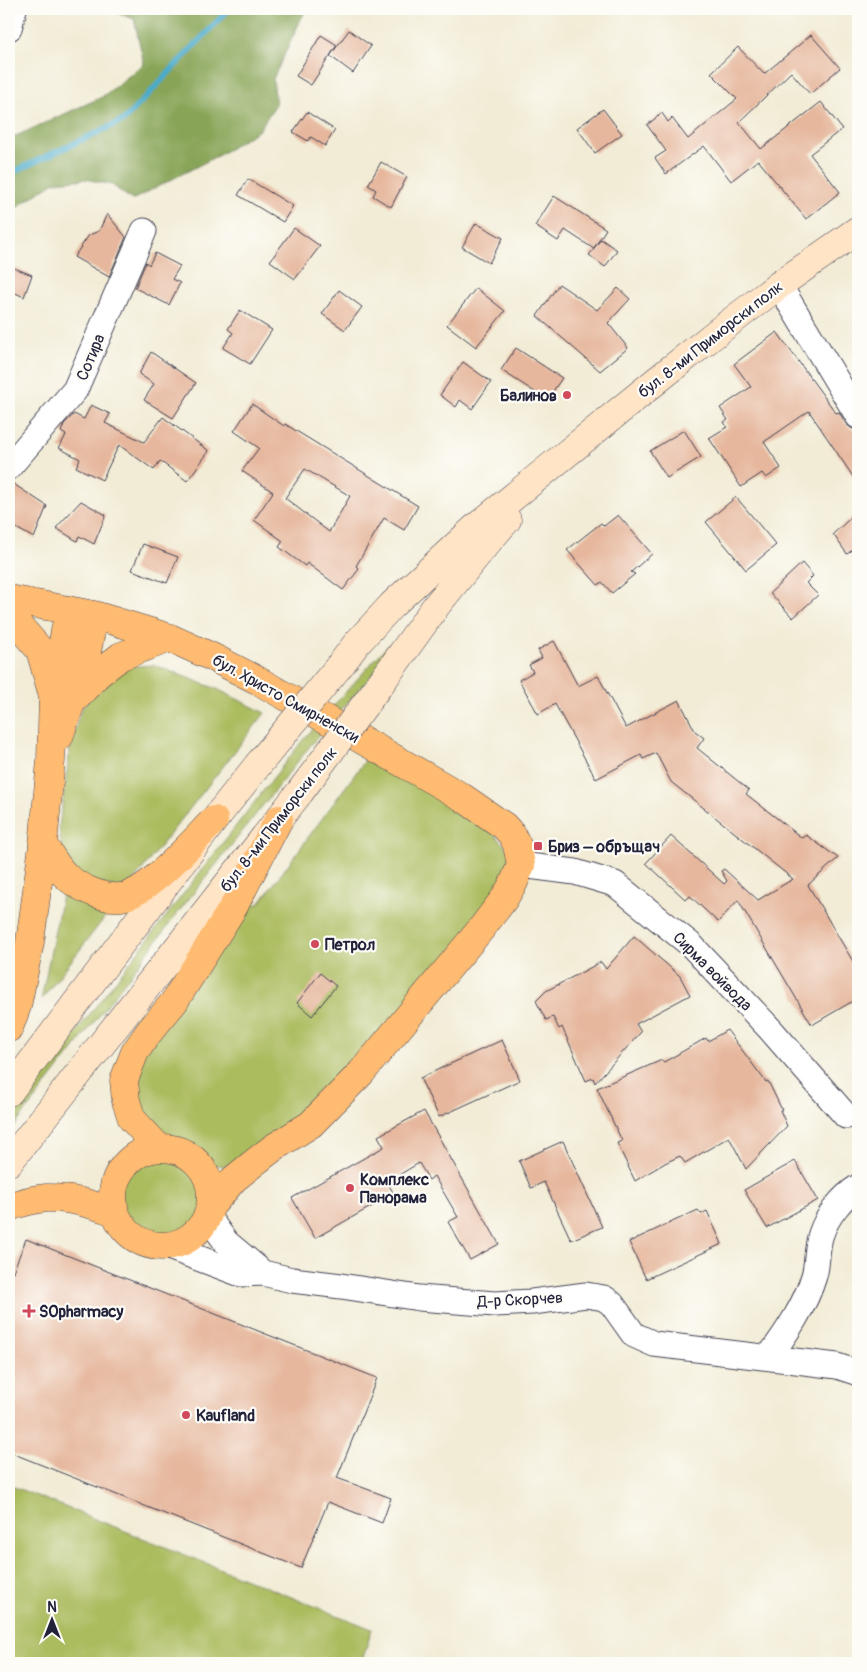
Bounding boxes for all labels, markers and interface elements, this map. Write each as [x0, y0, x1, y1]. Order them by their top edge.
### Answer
street label: бул. 8-ми Приморски полк [634, 277, 787, 403]
street label: Сотира [72, 331, 110, 384]
place label: Балинов [500, 386, 557, 406]
marker: Балинов [561, 389, 573, 401]
street label: бул. Христо Смирненски [209, 650, 363, 748]
street label: бул. 8-ми Приморски полк [216, 743, 342, 896]
place label: Бриз – обръщач [548, 837, 660, 857]
marker: Бриз – обръщач [532, 840, 544, 852]
street label: Сирма войвода [669, 928, 756, 1015]
place label: Петрол [325, 935, 375, 955]
marker: Петрол [309, 938, 321, 950]
place label: Комплекс Панорама [360, 1170, 429, 1208]
marker: Комплекс Панорама [344, 1182, 356, 1194]
street label: Д-р Скорчев [476, 1288, 563, 1312]
place label: SOpharmacy [39, 1302, 123, 1322]
marker: SOpharmacy [23, 1305, 35, 1317]
place label: Kaufland [196, 1406, 255, 1426]
marker: Kaufland [180, 1409, 192, 1421]
north arrow [28, 1594, 78, 1644]
text: N [47, 1599, 57, 1616]

